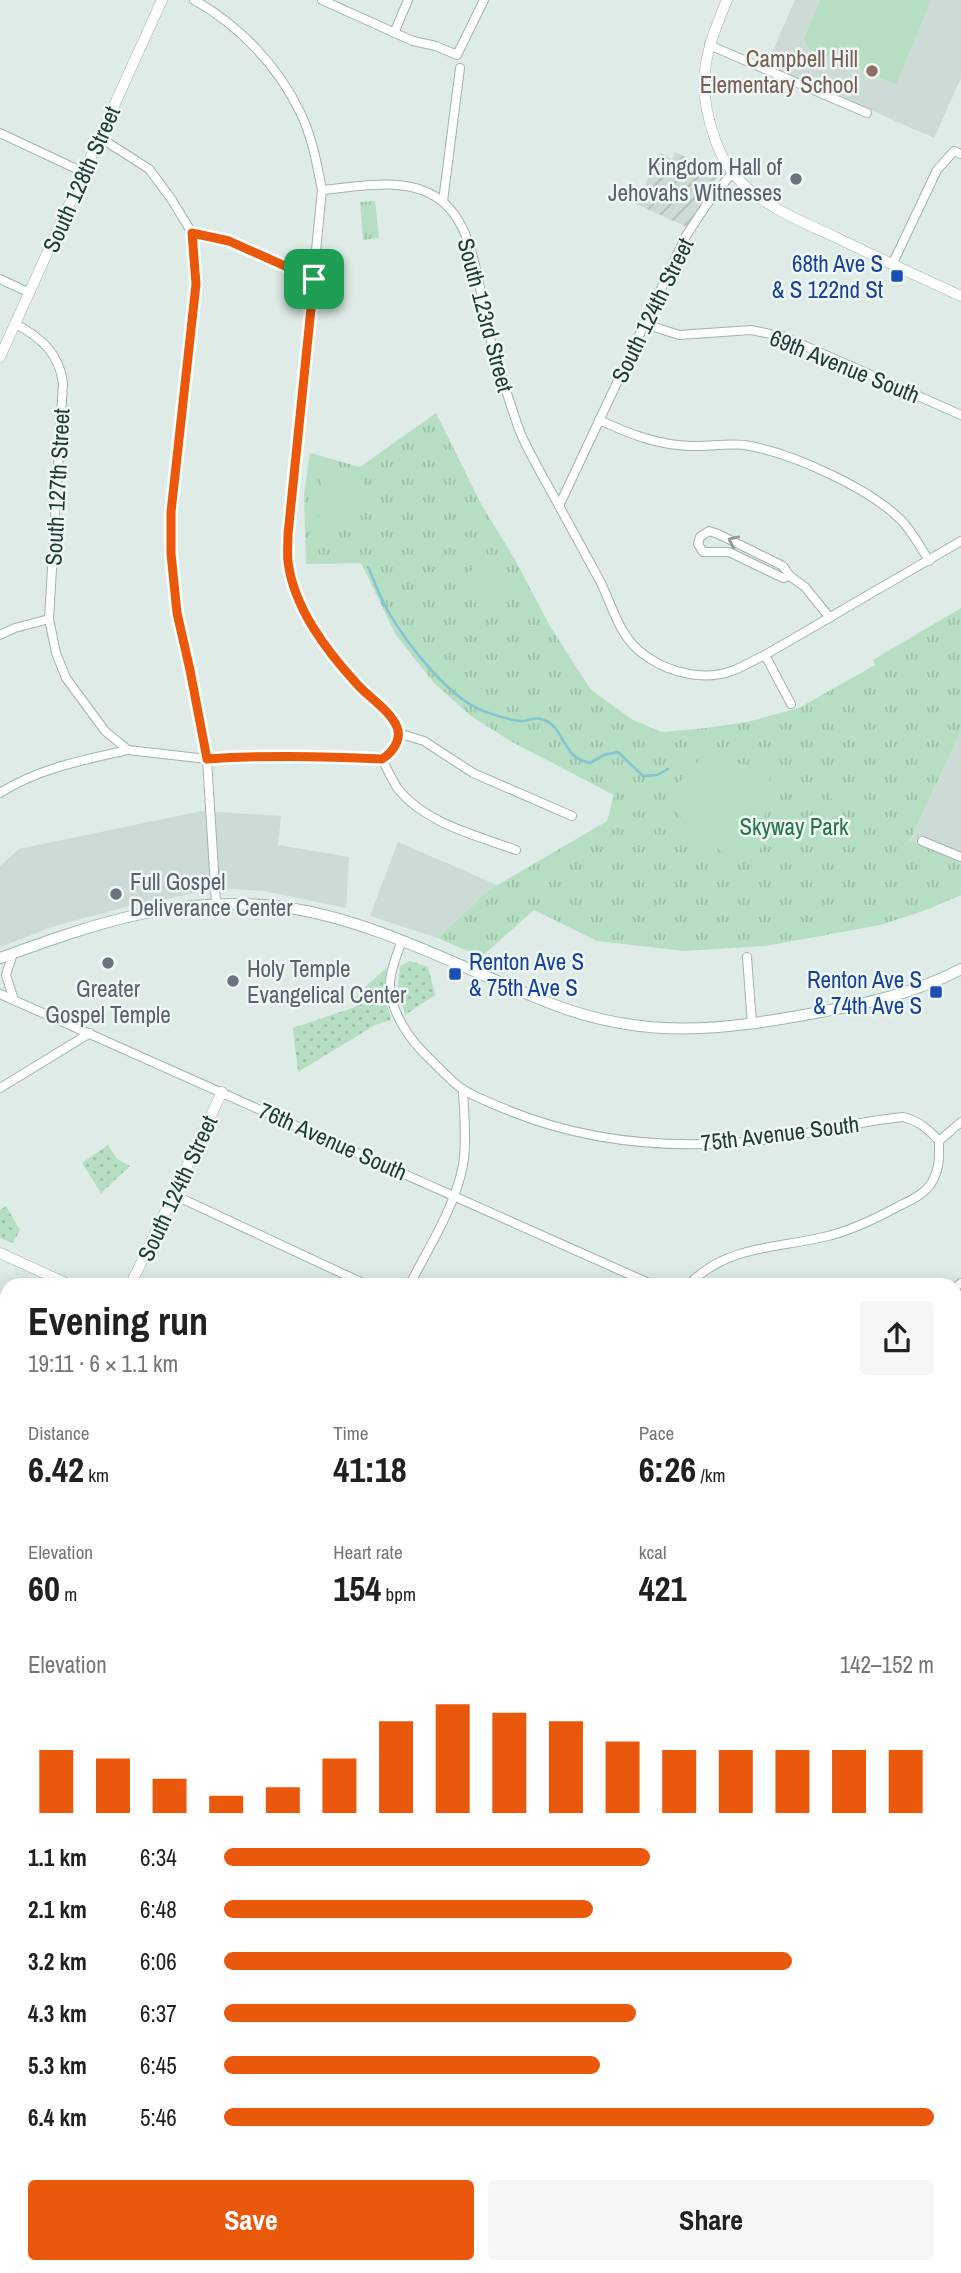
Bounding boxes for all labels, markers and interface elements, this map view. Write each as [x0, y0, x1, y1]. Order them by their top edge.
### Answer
place label: Campbell Hill Elementary School [700, 43, 858, 100]
marker: Campbell Hill Elementary School [864, 63, 880, 79]
street label: South 128th Street [35, 101, 127, 257]
place label: Kingdom Hall of Jehovahs Witnesses [608, 151, 783, 208]
marker: Kingdom Hall of Jehovahs Witnesses [788, 171, 804, 187]
street label: South 124th Street [604, 233, 700, 387]
street label: South 123rd Street [451, 235, 521, 395]
place label: 68th Ave S & S 122nd St [772, 248, 883, 305]
pin [284, 249, 344, 309]
icon: arrive [295, 260, 333, 298]
marker: 68th Ave S & S 122nd St [889, 268, 905, 284]
street label: 69th Avenue South [765, 322, 925, 410]
street label: South 127th Street [37, 408, 77, 566]
one-way arrow [728, 535, 741, 549]
park label: Skyway Park [740, 811, 849, 842]
place label: Full Gospel Deliverance Center [130, 866, 293, 923]
marker: Full Gospel Deliverance Center [108, 886, 124, 902]
place label: Renton Ave S & 75th Ave S [469, 946, 584, 1003]
place label: Holy Temple Evangelical Center [247, 953, 407, 1010]
marker: Greater Gospel Temple [100, 955, 116, 971]
place label: Renton Ave S & 74th Ave S [807, 964, 922, 1021]
marker: Renton Ave S & 75th Ave S [447, 966, 463, 982]
place label: Greater Gospel Temple [45, 973, 171, 1030]
marker: Holy Temple Evangelical Center [225, 973, 241, 989]
marker: Renton Ave S & 74th Ave S [928, 984, 944, 1000]
street label: 76th Avenue South [254, 1094, 412, 1188]
street label: 75th Avenue South [699, 1108, 861, 1158]
street label: South 124th Street [130, 1110, 224, 1266]
text: Evening run [28, 1296, 208, 1347]
button: share [860, 1301, 934, 1375]
text: 19:11 · 6 × 1.1 km [28, 1348, 178, 1379]
text: Distance [28, 1420, 89, 1446]
text: Time [333, 1420, 368, 1446]
text: Pace [639, 1420, 674, 1446]
text: 6.42 [28, 1446, 84, 1493]
text: 41:18 [333, 1446, 407, 1493]
text: 6:26 [639, 1446, 696, 1493]
text: km [84, 1462, 109, 1488]
text: /km [696, 1462, 726, 1488]
text: Elevation [28, 1539, 93, 1565]
text: Heart rate [333, 1539, 403, 1565]
text: kcal [639, 1539, 666, 1565]
text: 60 [28, 1565, 60, 1612]
text: 154 [333, 1565, 381, 1612]
text: 421 [639, 1565, 687, 1612]
text: m [60, 1581, 77, 1607]
text: bpm [381, 1581, 416, 1607]
text: Elevation [28, 1649, 107, 1680]
text: 142–152 m [840, 1649, 934, 1680]
text: 1.1 km [28, 1842, 87, 1873]
text: 6:34 [140, 1842, 177, 1873]
text: 2.1 km [28, 1894, 87, 1925]
text: 6:48 [140, 1894, 177, 1925]
text: 3.2 km [28, 1946, 87, 1977]
text: 6:06 [140, 1946, 177, 1977]
text: 4.3 km [28, 1998, 87, 2029]
text: 6:37 [140, 1998, 177, 2029]
text: 5.3 km [28, 2050, 87, 2081]
text: 6:45 [140, 2050, 177, 2081]
text: 6.4 km [28, 2102, 87, 2133]
text: 5:46 [140, 2102, 177, 2133]
button: Save [28, 2180, 474, 2260]
button: Share [488, 2180, 934, 2260]

